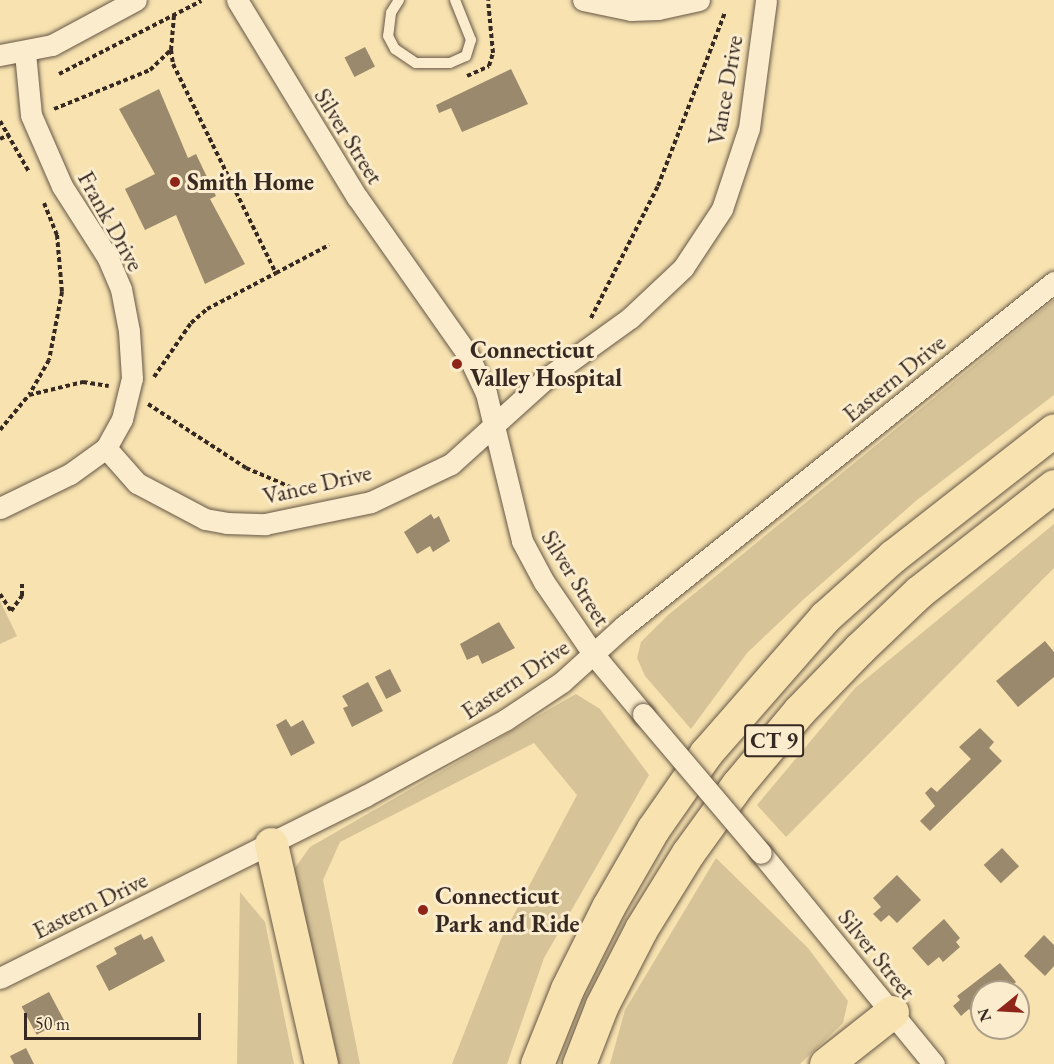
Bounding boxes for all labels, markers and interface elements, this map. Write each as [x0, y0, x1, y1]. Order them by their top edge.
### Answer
street label: Vance Drive [701, 33, 749, 147]
street label: Silver Street [308, 83, 390, 189]
street label: Frank Drive [72, 166, 150, 276]
place label: Smith Home [187, 168, 314, 196]
marker: Smith Home [168, 175, 182, 189]
street label: Eastern Drive [837, 328, 951, 428]
place label: Connecticut Valley Hospital [470, 336, 622, 392]
marker: Connecticut Valley Hospital [448, 355, 466, 373]
street label: Vance Drive [260, 458, 374, 510]
street label: Silver Street [535, 525, 617, 631]
street label: Eastern Drive [456, 632, 574, 726]
road number: CT 9 [744, 722, 804, 760]
street label: Eastern Drive [28, 865, 152, 945]
place label: Connecticut Park and Ride [435, 882, 579, 938]
marker: Connecticut Park and Ride [416, 903, 430, 917]
street label: Silver Street [832, 903, 922, 1005]
north arrow [970, 980, 1030, 1040]
scale bar [27, 1001, 204, 1039]
text: N [972, 1006, 996, 1025]
text: 50 m [35, 1012, 70, 1035]

